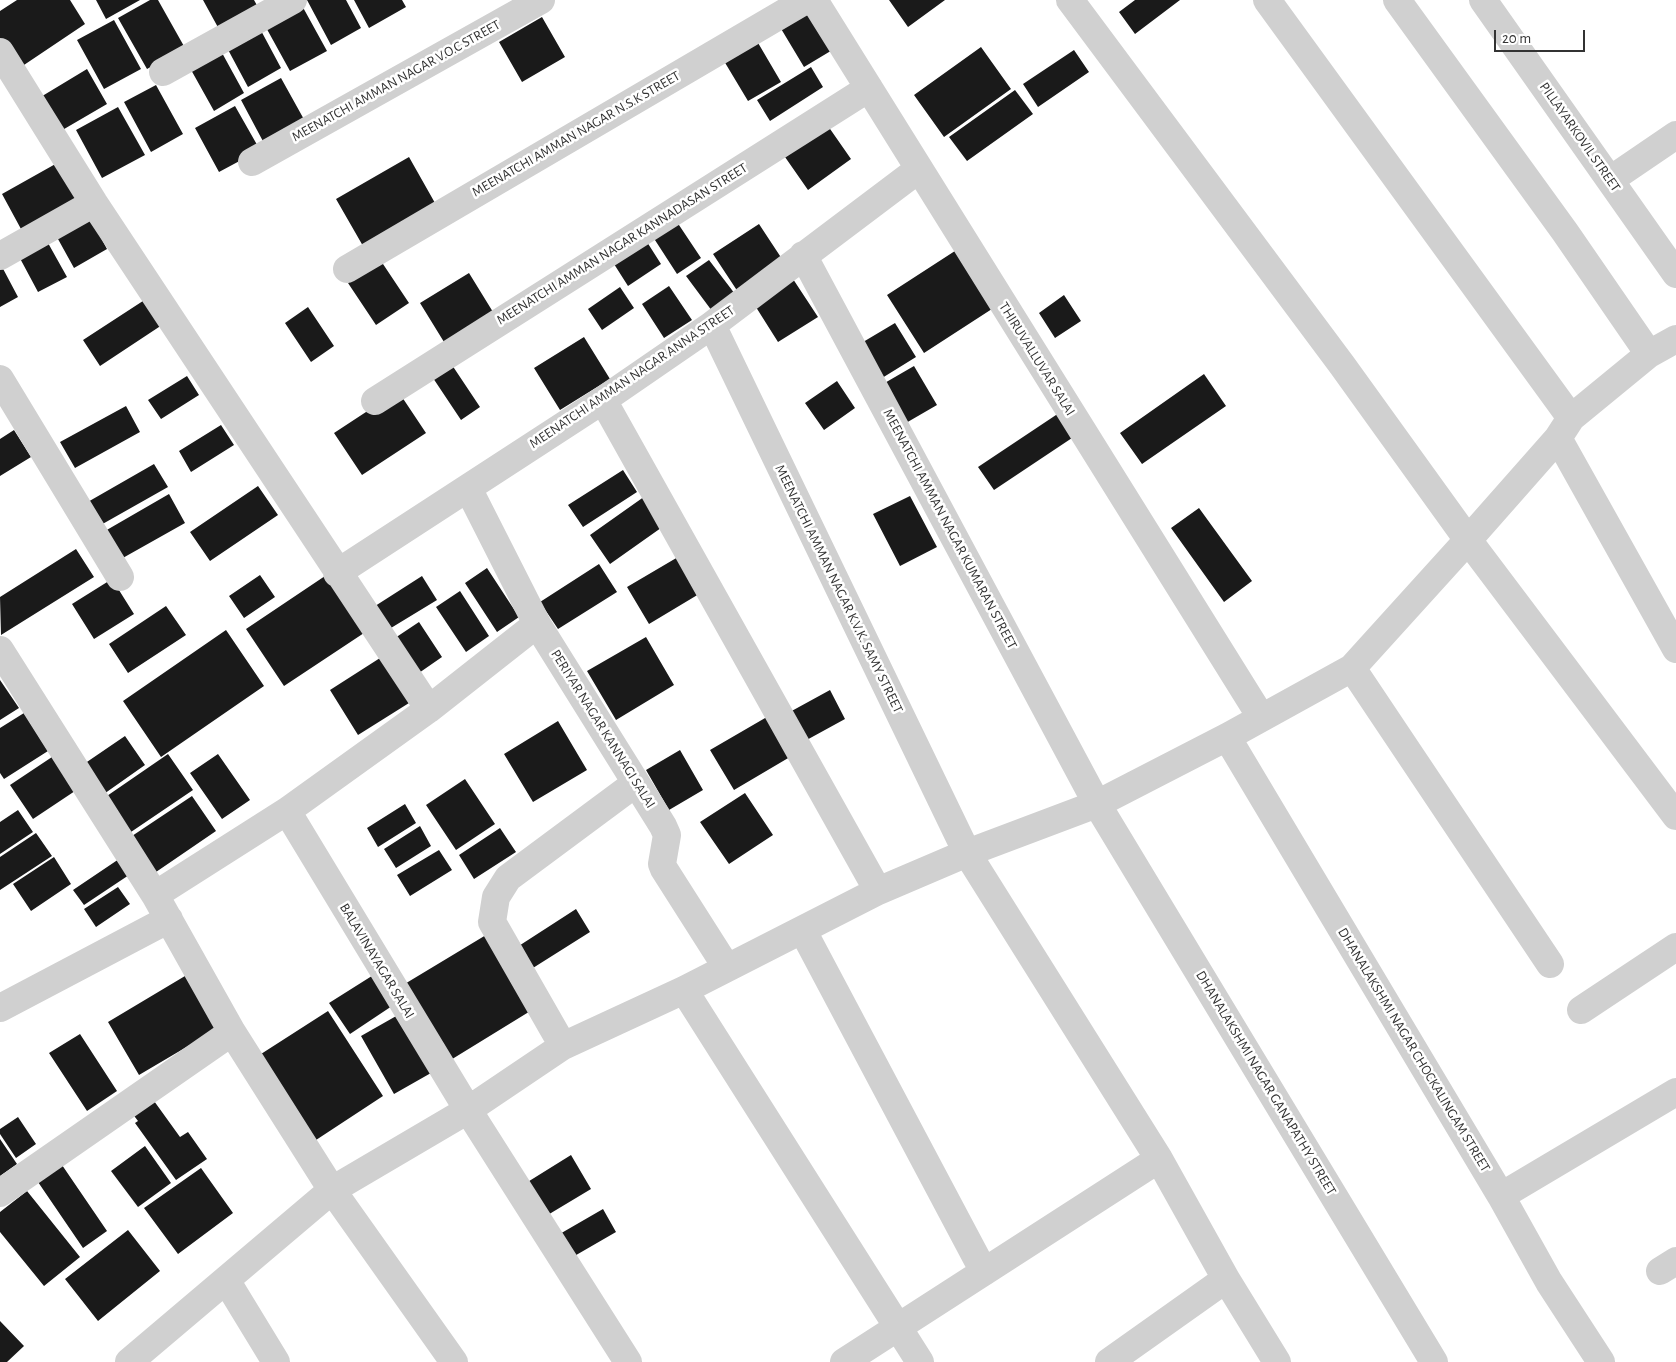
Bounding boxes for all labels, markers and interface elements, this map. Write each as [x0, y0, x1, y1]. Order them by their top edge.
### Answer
street label: MEENATCHI AMMAN NAGAR V.O.C STREET [289, 16, 503, 146]
scale bar [1496, 20, 1587, 52]
text: 20 m [1502, 31, 1531, 46]
street label: MEENATCHI AMMAN NAGAR N.S.K STREET [469, 67, 683, 201]
street label: PILLAYARKOVIL STREET [1536, 79, 1624, 195]
street label: MEENATCHI AMMAN NAGAR KANNADASAN STREET [493, 159, 751, 329]
street label: THIRUVALLUVAR SALAI [995, 299, 1079, 419]
street label: MEENATCHI AMMAN NAGAR ANNA STREET [526, 302, 738, 452]
street label: MEENATCHI AMMAN NAGAR KUMARAN STREET [879, 406, 1021, 652]
street label: MEENATCHI AMMAN NAGAR K.V.K. SAMY STREET [771, 462, 907, 716]
street label: PERIYAR NAGAR KANNAGI SALAI [547, 646, 659, 812]
street label: BALAVINAYAGAR SALAI [336, 900, 418, 1022]
street label: DHANALAKSHMI NAGAR CHOCKALINGAM STREET [1334, 925, 1494, 1175]
street label: DHANALAKSHMI NAGAR GANAPATHY STREET [1192, 968, 1340, 1198]

